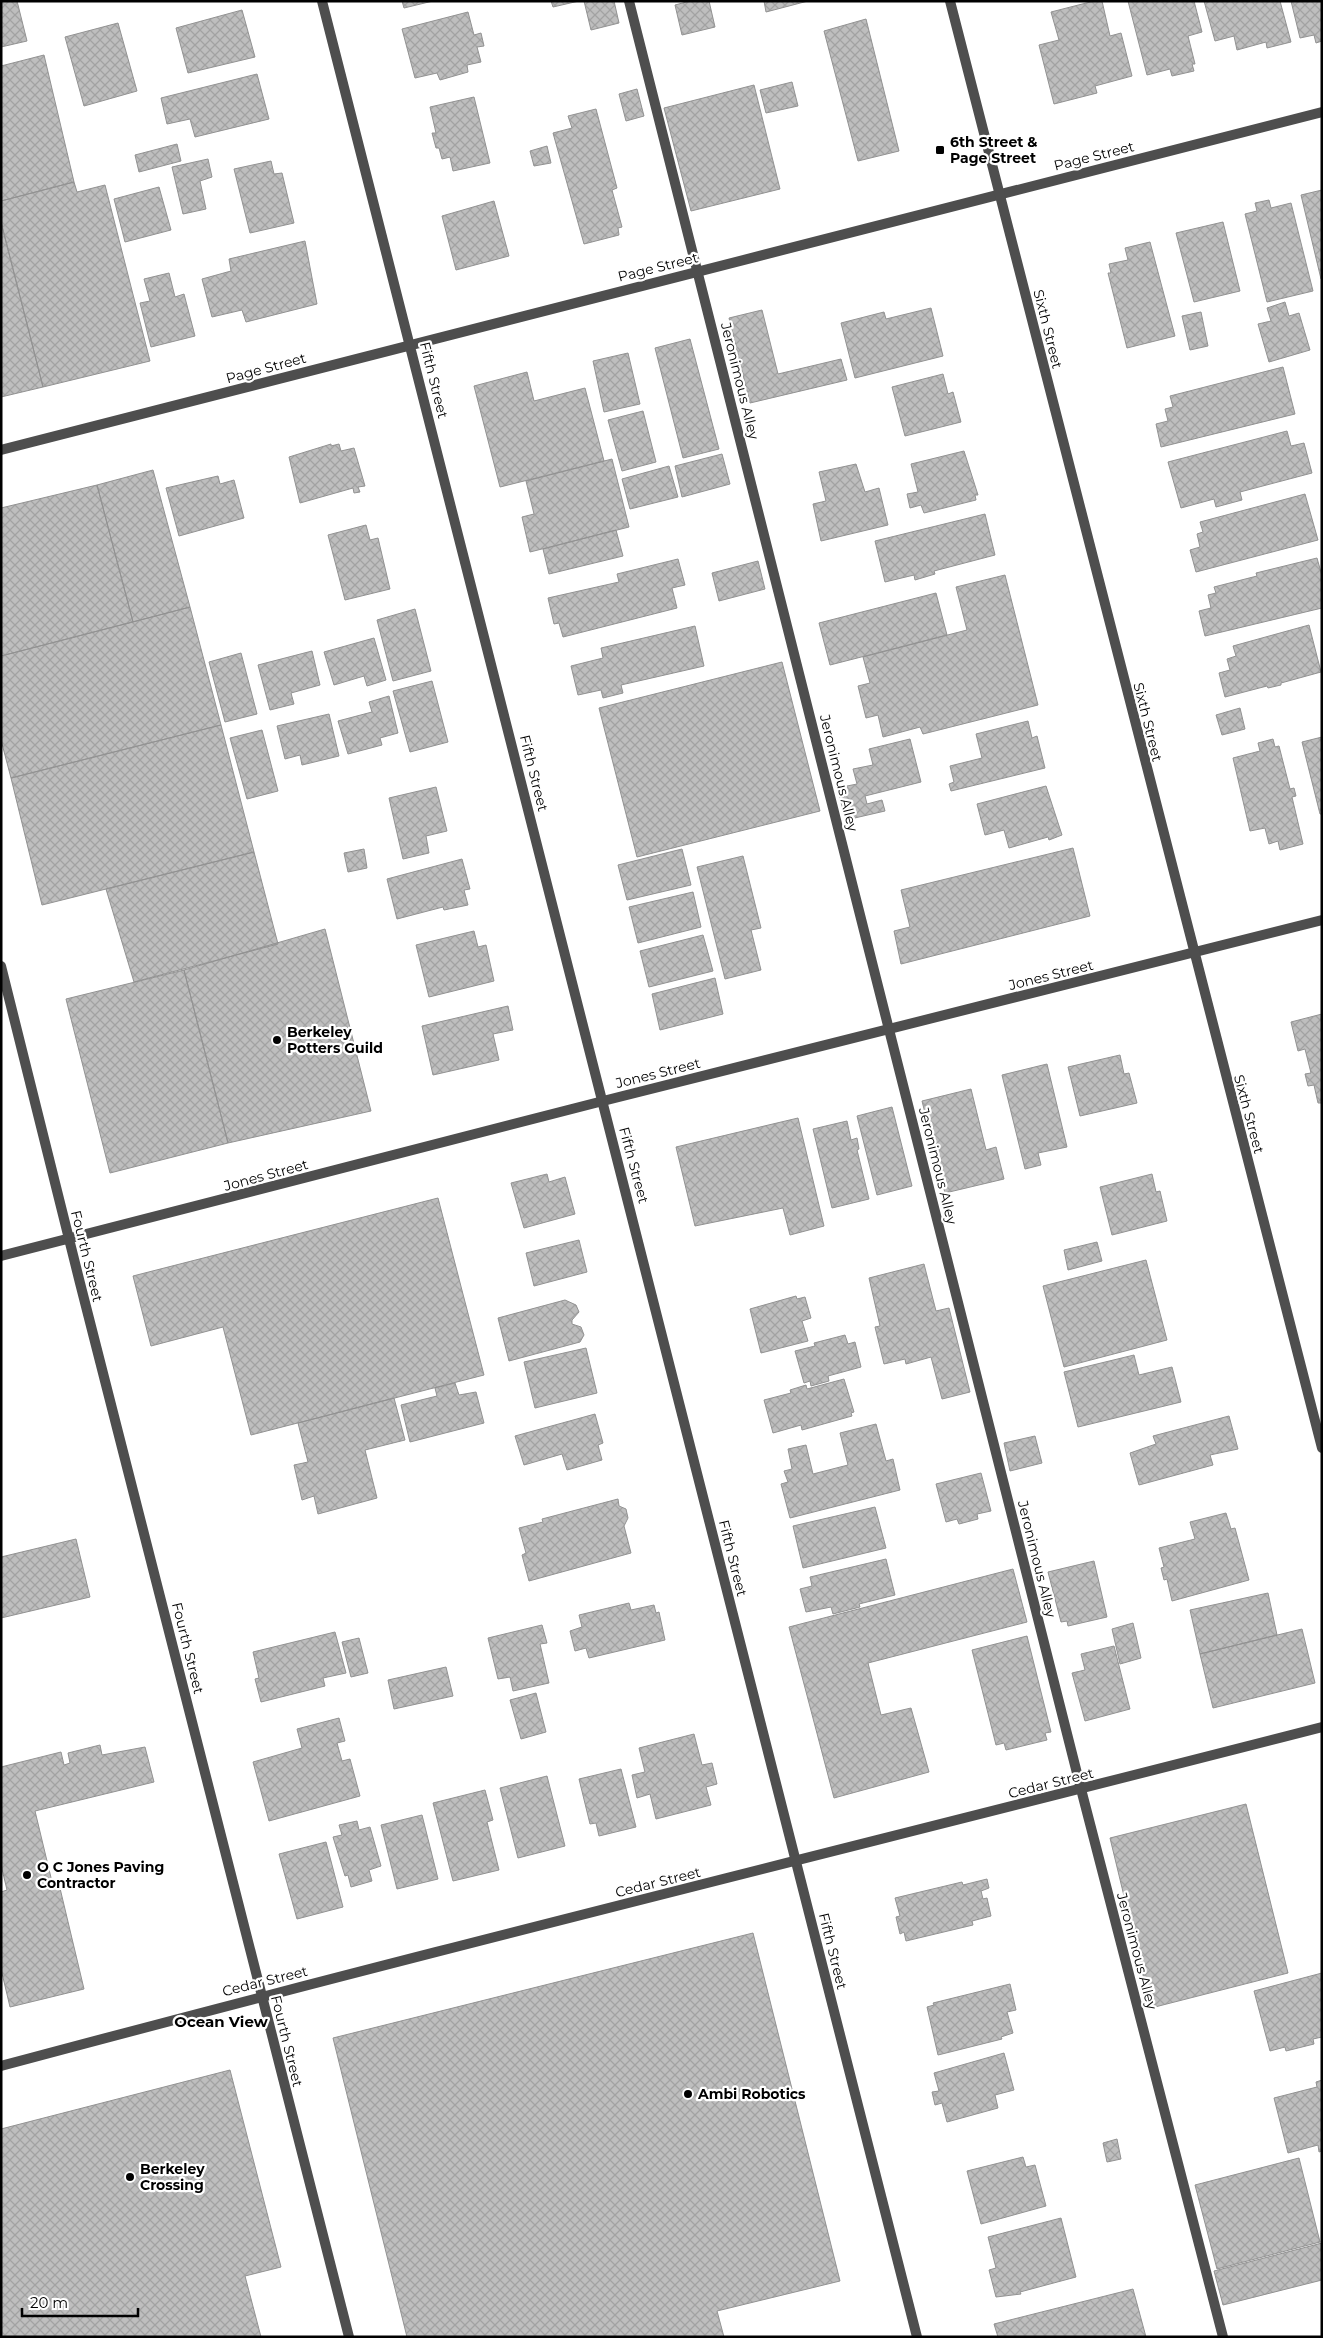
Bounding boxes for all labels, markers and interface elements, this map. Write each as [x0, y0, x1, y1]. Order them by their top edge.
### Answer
place label: 6th Street & Page Street [950, 133, 1038, 167]
street label: Page Street [1052, 137, 1136, 175]
marker: 6th Street & Page Street [934, 144, 946, 156]
street label: Page Street [616, 248, 700, 286]
street label: Sixth Street [1029, 288, 1067, 371]
street label: Jeronimous Alley [717, 320, 763, 442]
street label: Fifth Street [416, 340, 452, 421]
street label: Page Street [224, 349, 308, 387]
street label: Sixth Street [1129, 681, 1167, 764]
street label: Jeronimous Alley [816, 712, 862, 834]
street label: Fifth Street [516, 733, 552, 814]
street label: Jones Street [1006, 956, 1095, 994]
place label: Berkeley Potters Guild [287, 1023, 383, 1057]
marker: Berkeley Potters Guild [271, 1034, 283, 1046]
street label: Jones Street [613, 1054, 702, 1092]
street label: Sixth Street [1230, 1073, 1268, 1156]
street label: Jeronimous Alley [915, 1105, 961, 1227]
street label: Fifth Street [615, 1125, 653, 1206]
street label: Jones Street [221, 1155, 310, 1195]
street label: Fourth Street [67, 1208, 107, 1304]
street label: Jeronimous Alley [1014, 1498, 1060, 1620]
street label: Fifth Street [715, 1518, 751, 1599]
street label: Fourth Street [168, 1600, 208, 1696]
street label: Cedar Street [1006, 1764, 1096, 1802]
place label: O C Jones Paving Contractor [37, 1858, 164, 1892]
street label: Cedar Street [613, 1863, 703, 1901]
marker: O C Jones Paving Contractor [21, 1869, 33, 1881]
street label: Jeronimous Alley [1113, 1890, 1161, 2012]
street label: Fifth Street [815, 1911, 851, 1992]
street label: Cedar Street [220, 1962, 310, 2000]
street label: Fourth Street [267, 1993, 307, 2089]
district label: Ocean View [174, 2012, 269, 2031]
place label: Ambi Robotics [697, 2085, 806, 2103]
marker: Ambi Robotics [682, 2088, 694, 2100]
place label: Berkeley Crossing [140, 2160, 205, 2194]
marker: Berkeley Crossing [124, 2171, 136, 2183]
scale bar [22, 2286, 139, 2318]
text: 20 m [30, 2293, 68, 2312]

